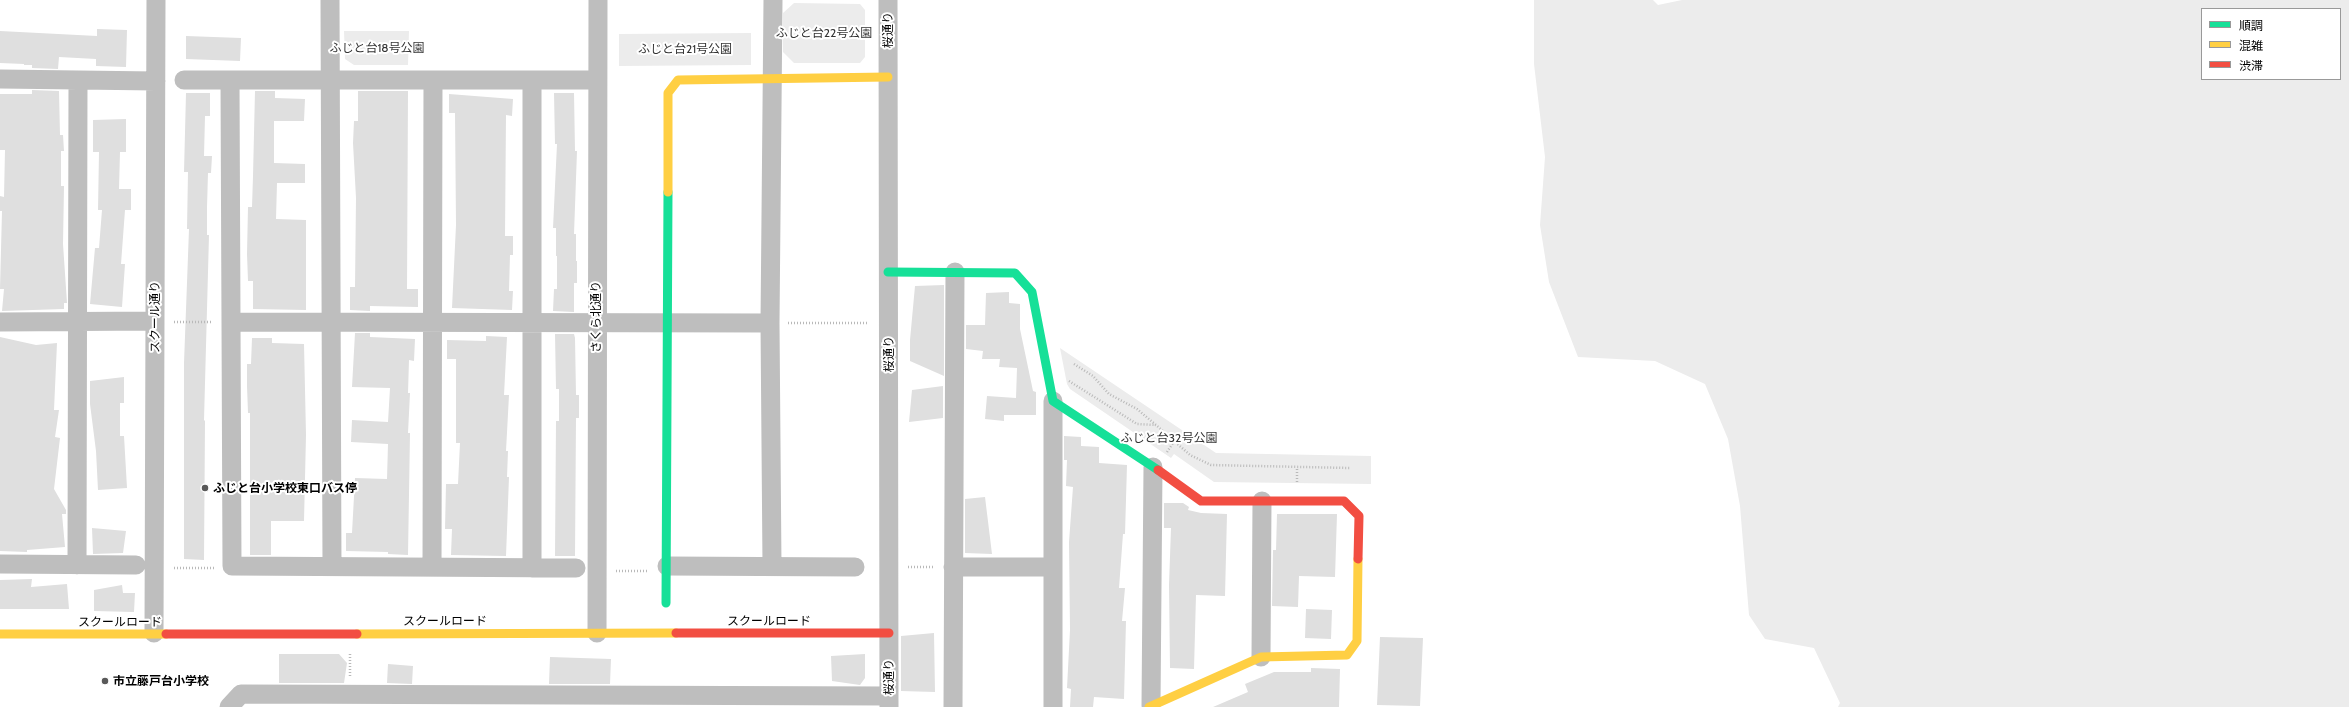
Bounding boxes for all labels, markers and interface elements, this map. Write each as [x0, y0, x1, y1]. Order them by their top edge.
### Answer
legend [2201, 8, 2341, 80]
street label: 桜通り [881, 12, 895, 48]
text: 順調 [2239, 18, 2263, 33]
park label: ふじと台22号公園 [776, 26, 872, 40]
text: 混雑 [2239, 38, 2263, 53]
park label: ふじと台18号公園 [329, 41, 425, 55]
park label: ふじと台21号公園 [638, 42, 732, 56]
text: 渋滞 [2239, 58, 2263, 73]
street label: スクール通り [148, 281, 162, 353]
street label: さくら北通り [589, 281, 603, 353]
street label: 桜通り [882, 336, 896, 372]
park label: ふじと台32号公園 [1121, 431, 1217, 445]
place label: ふじと台小学校東口バス停 [213, 481, 357, 495]
marker: ふじと台小学校東口バス停 [200, 483, 210, 493]
street label: スクールロード [403, 614, 487, 628]
street label: スクールロード [727, 614, 811, 628]
street label: スクールロード [78, 615, 162, 629]
street label: 桜通り [882, 659, 896, 695]
place label: 市立藤戸台小学校 [113, 674, 209, 688]
marker: 市立藤戸台小学校 [100, 676, 110, 686]

